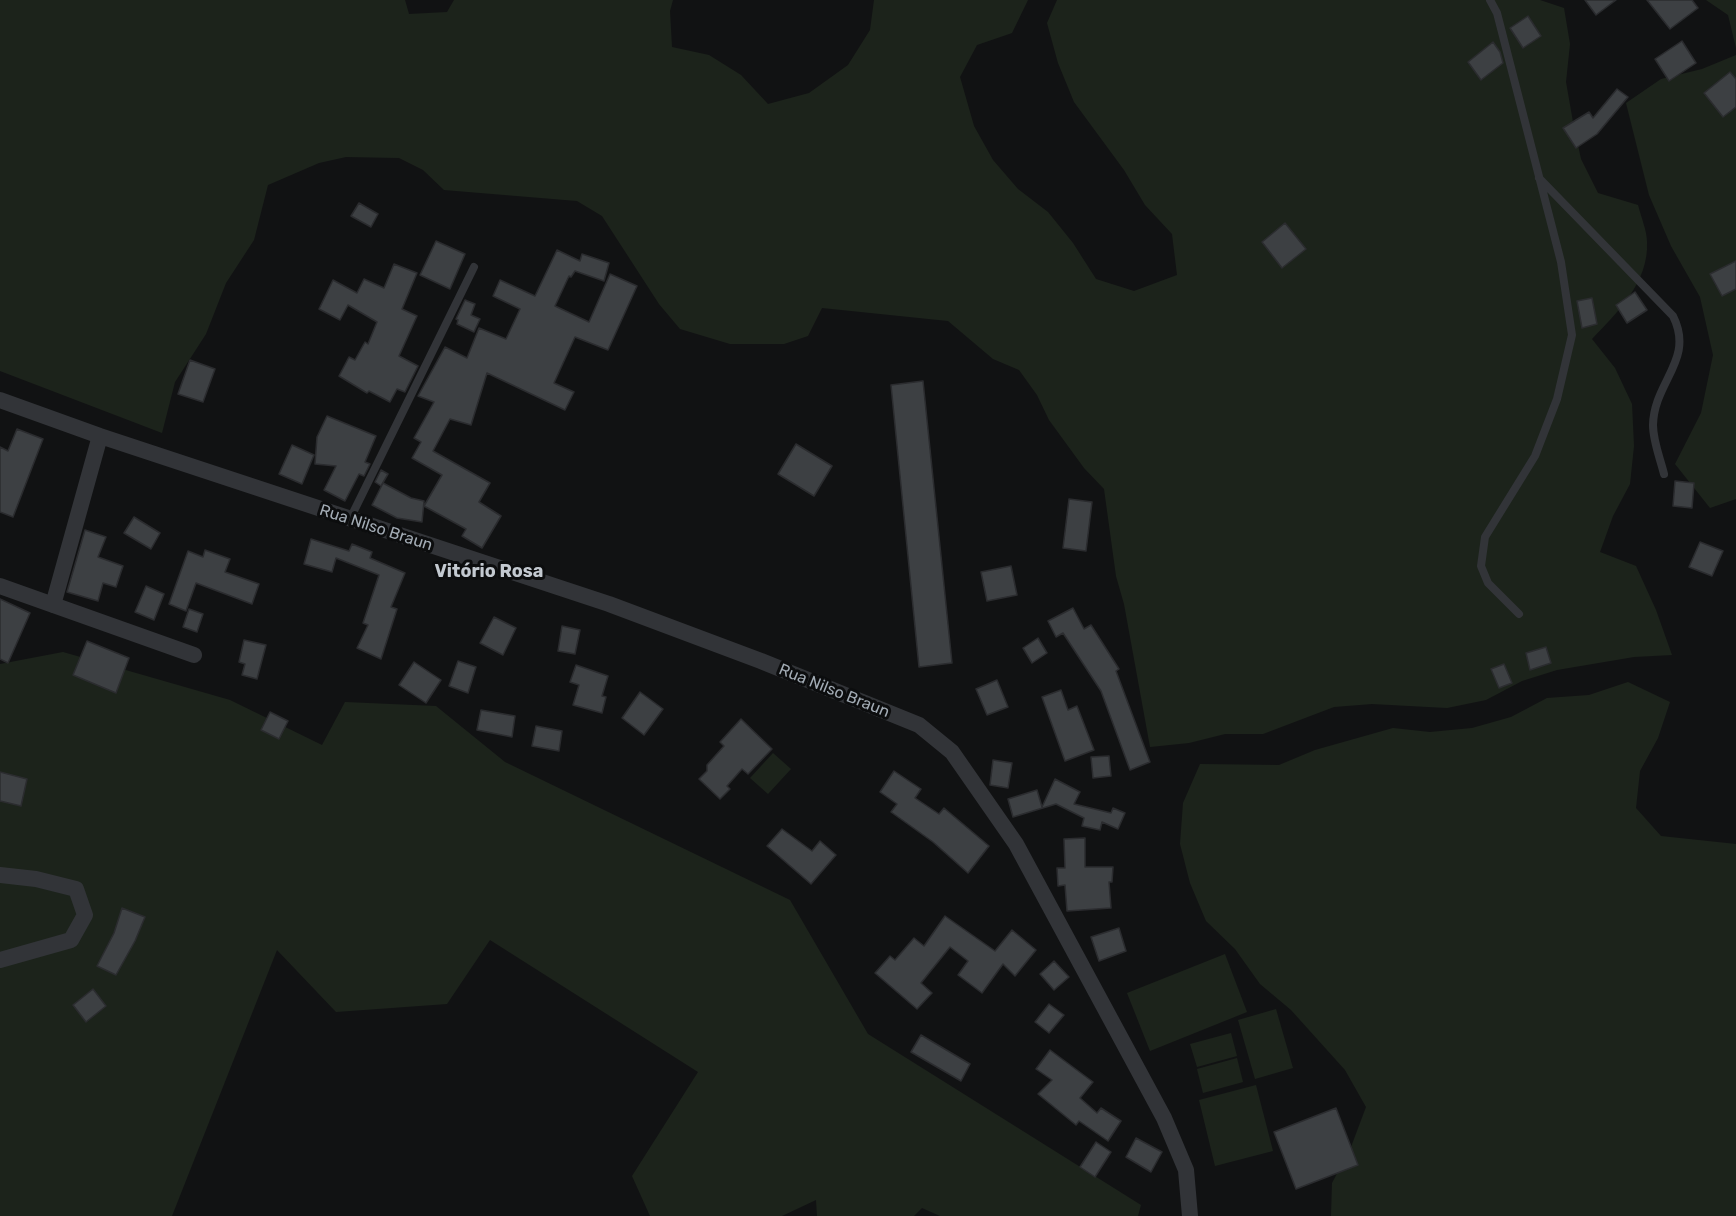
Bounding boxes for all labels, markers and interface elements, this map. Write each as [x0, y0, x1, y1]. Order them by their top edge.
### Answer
street label: Rua Nilso Braun [317, 501, 435, 555]
district label: Vitório Rosa [435, 561, 543, 583]
street label: Rua Nilso Braun [776, 660, 892, 722]

